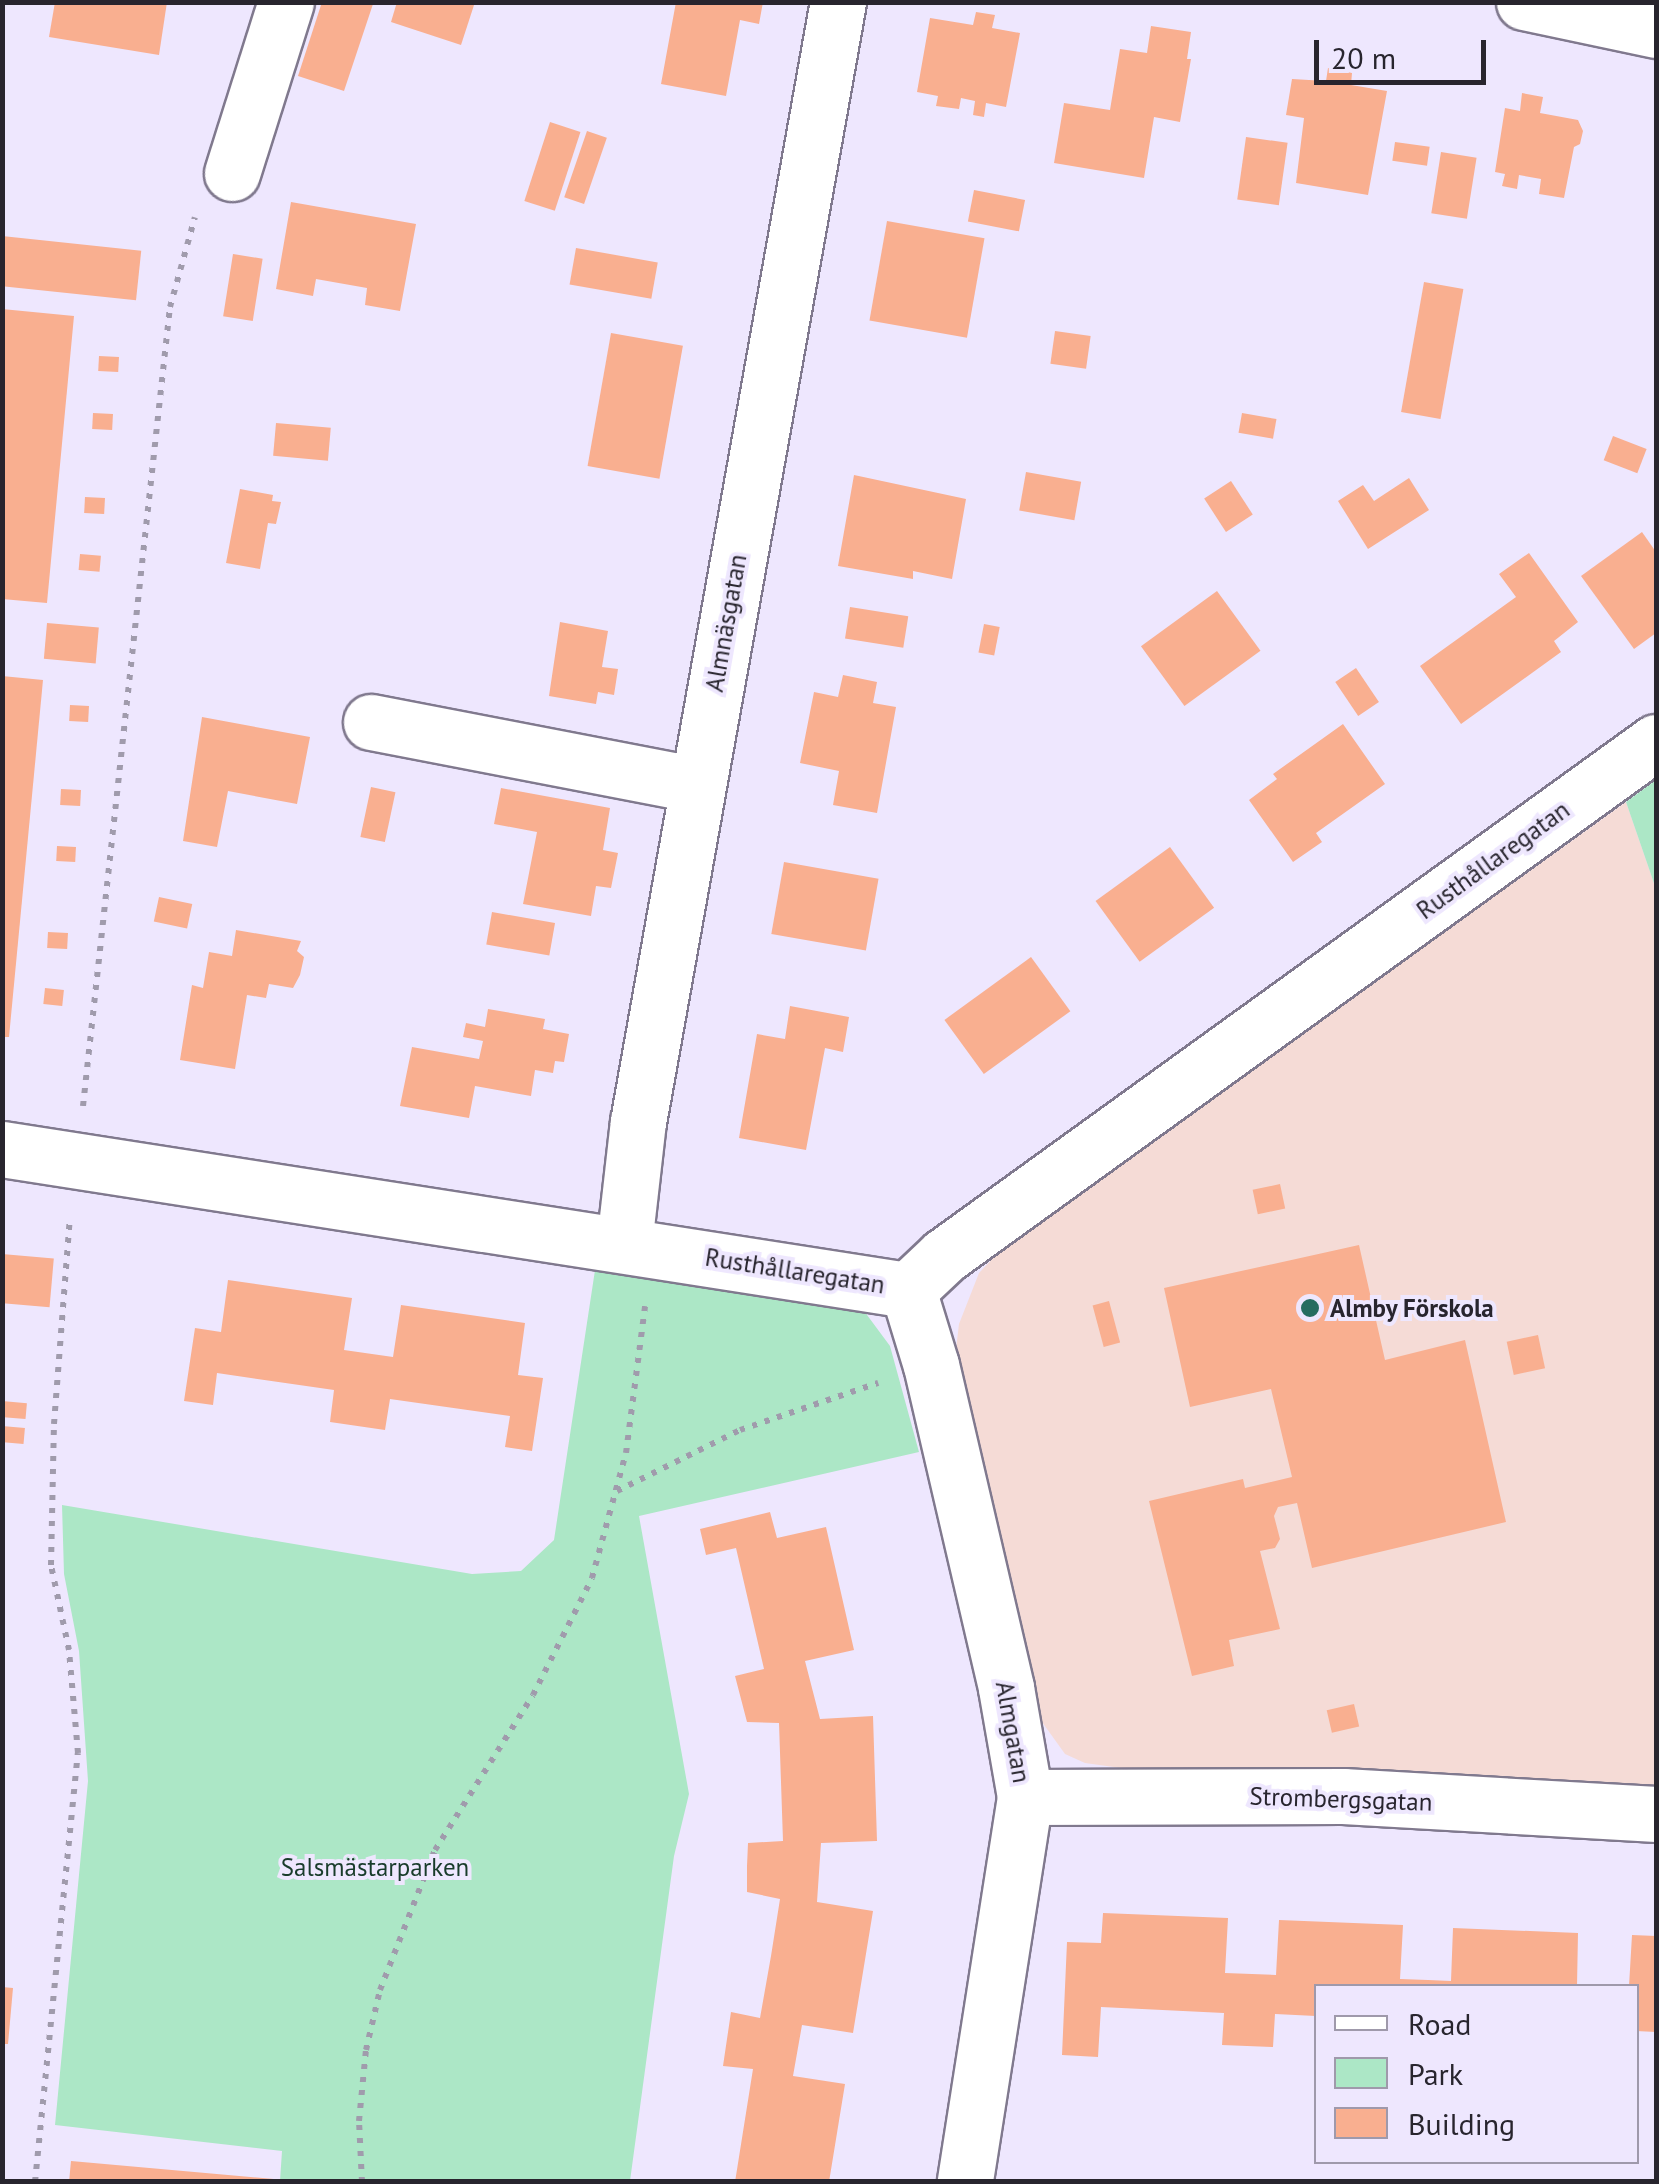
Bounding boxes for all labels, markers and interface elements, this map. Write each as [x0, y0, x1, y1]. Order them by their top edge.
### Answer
scale bar [1319, 20, 1492, 82]
text: 20 m [1331, 38, 1396, 77]
street label: Almnäsgatan [699, 552, 753, 694]
street label: Rusthållaregatan [1411, 795, 1575, 925]
street label: Rusthållaregatan [703, 1242, 887, 1300]
place label: Almby Förskola [1330, 1293, 1495, 1323]
marker: Almby Förskola [1299, 1297, 1321, 1319]
street label: Almgatan [989, 1679, 1037, 1785]
street label: Strombergsgatan [1249, 1781, 1433, 1817]
park label: Salsmästarparken [281, 1852, 469, 1882]
legend [1314, 1984, 1639, 2164]
text: Road [1408, 2004, 1472, 2043]
text: Park [1408, 2054, 1463, 2093]
text: Building [1408, 2104, 1515, 2143]

